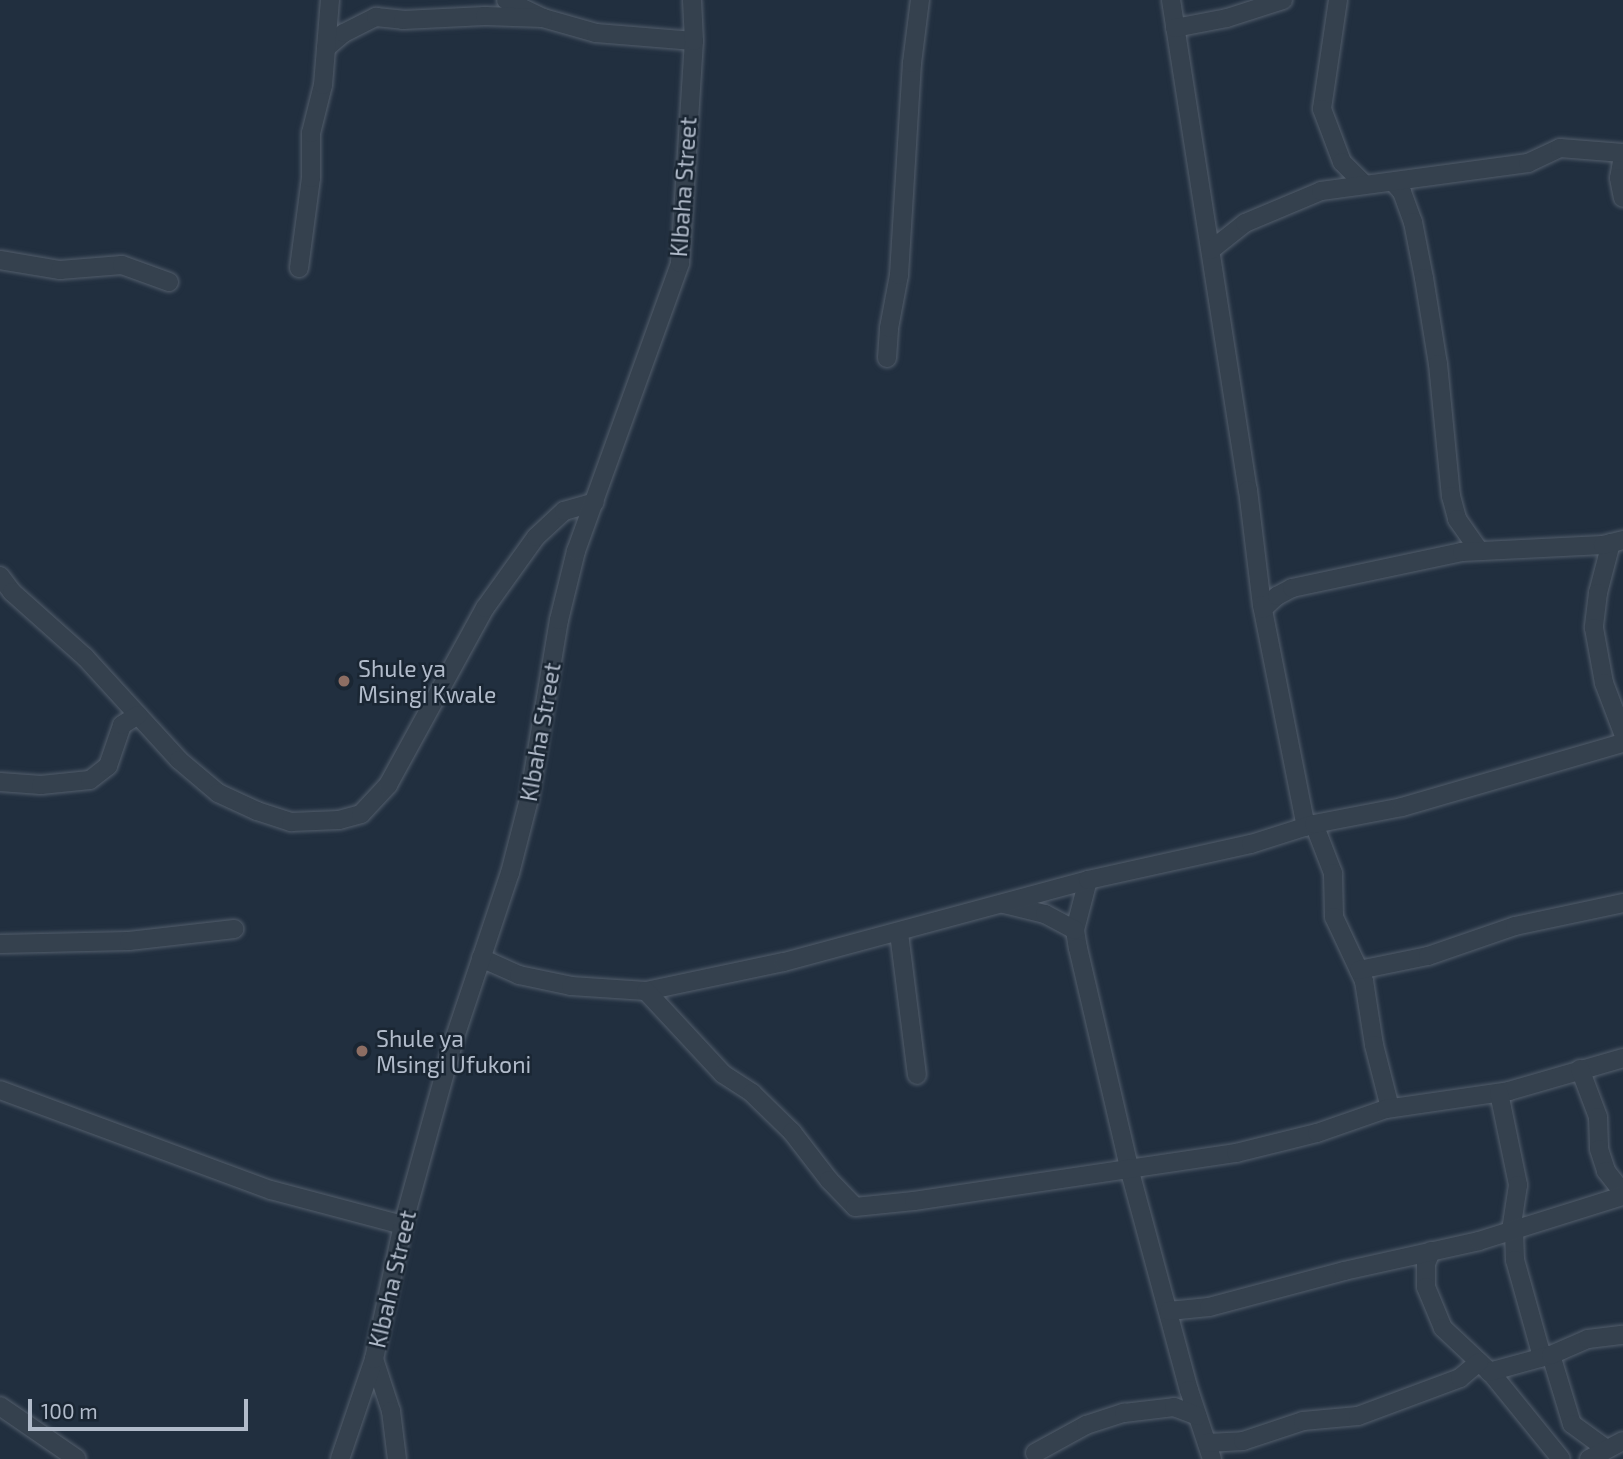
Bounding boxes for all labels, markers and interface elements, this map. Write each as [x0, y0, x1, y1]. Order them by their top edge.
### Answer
street label: KIbaha Street [664, 116, 702, 258]
place label: Shule ya Msingi Kwale [358, 654, 496, 708]
street label: KIbaha Street [514, 660, 566, 804]
marker: Shule ya Msingi Kwale [336, 673, 352, 689]
place label: Shule ya Msingi Ufukoni [376, 1024, 531, 1078]
marker: Shule ya Msingi Ufukoni [354, 1043, 370, 1059]
street label: KIbaha Street [363, 1207, 421, 1351]
scale bar [32, 1386, 252, 1430]
text: 100 m [41, 1398, 98, 1423]

